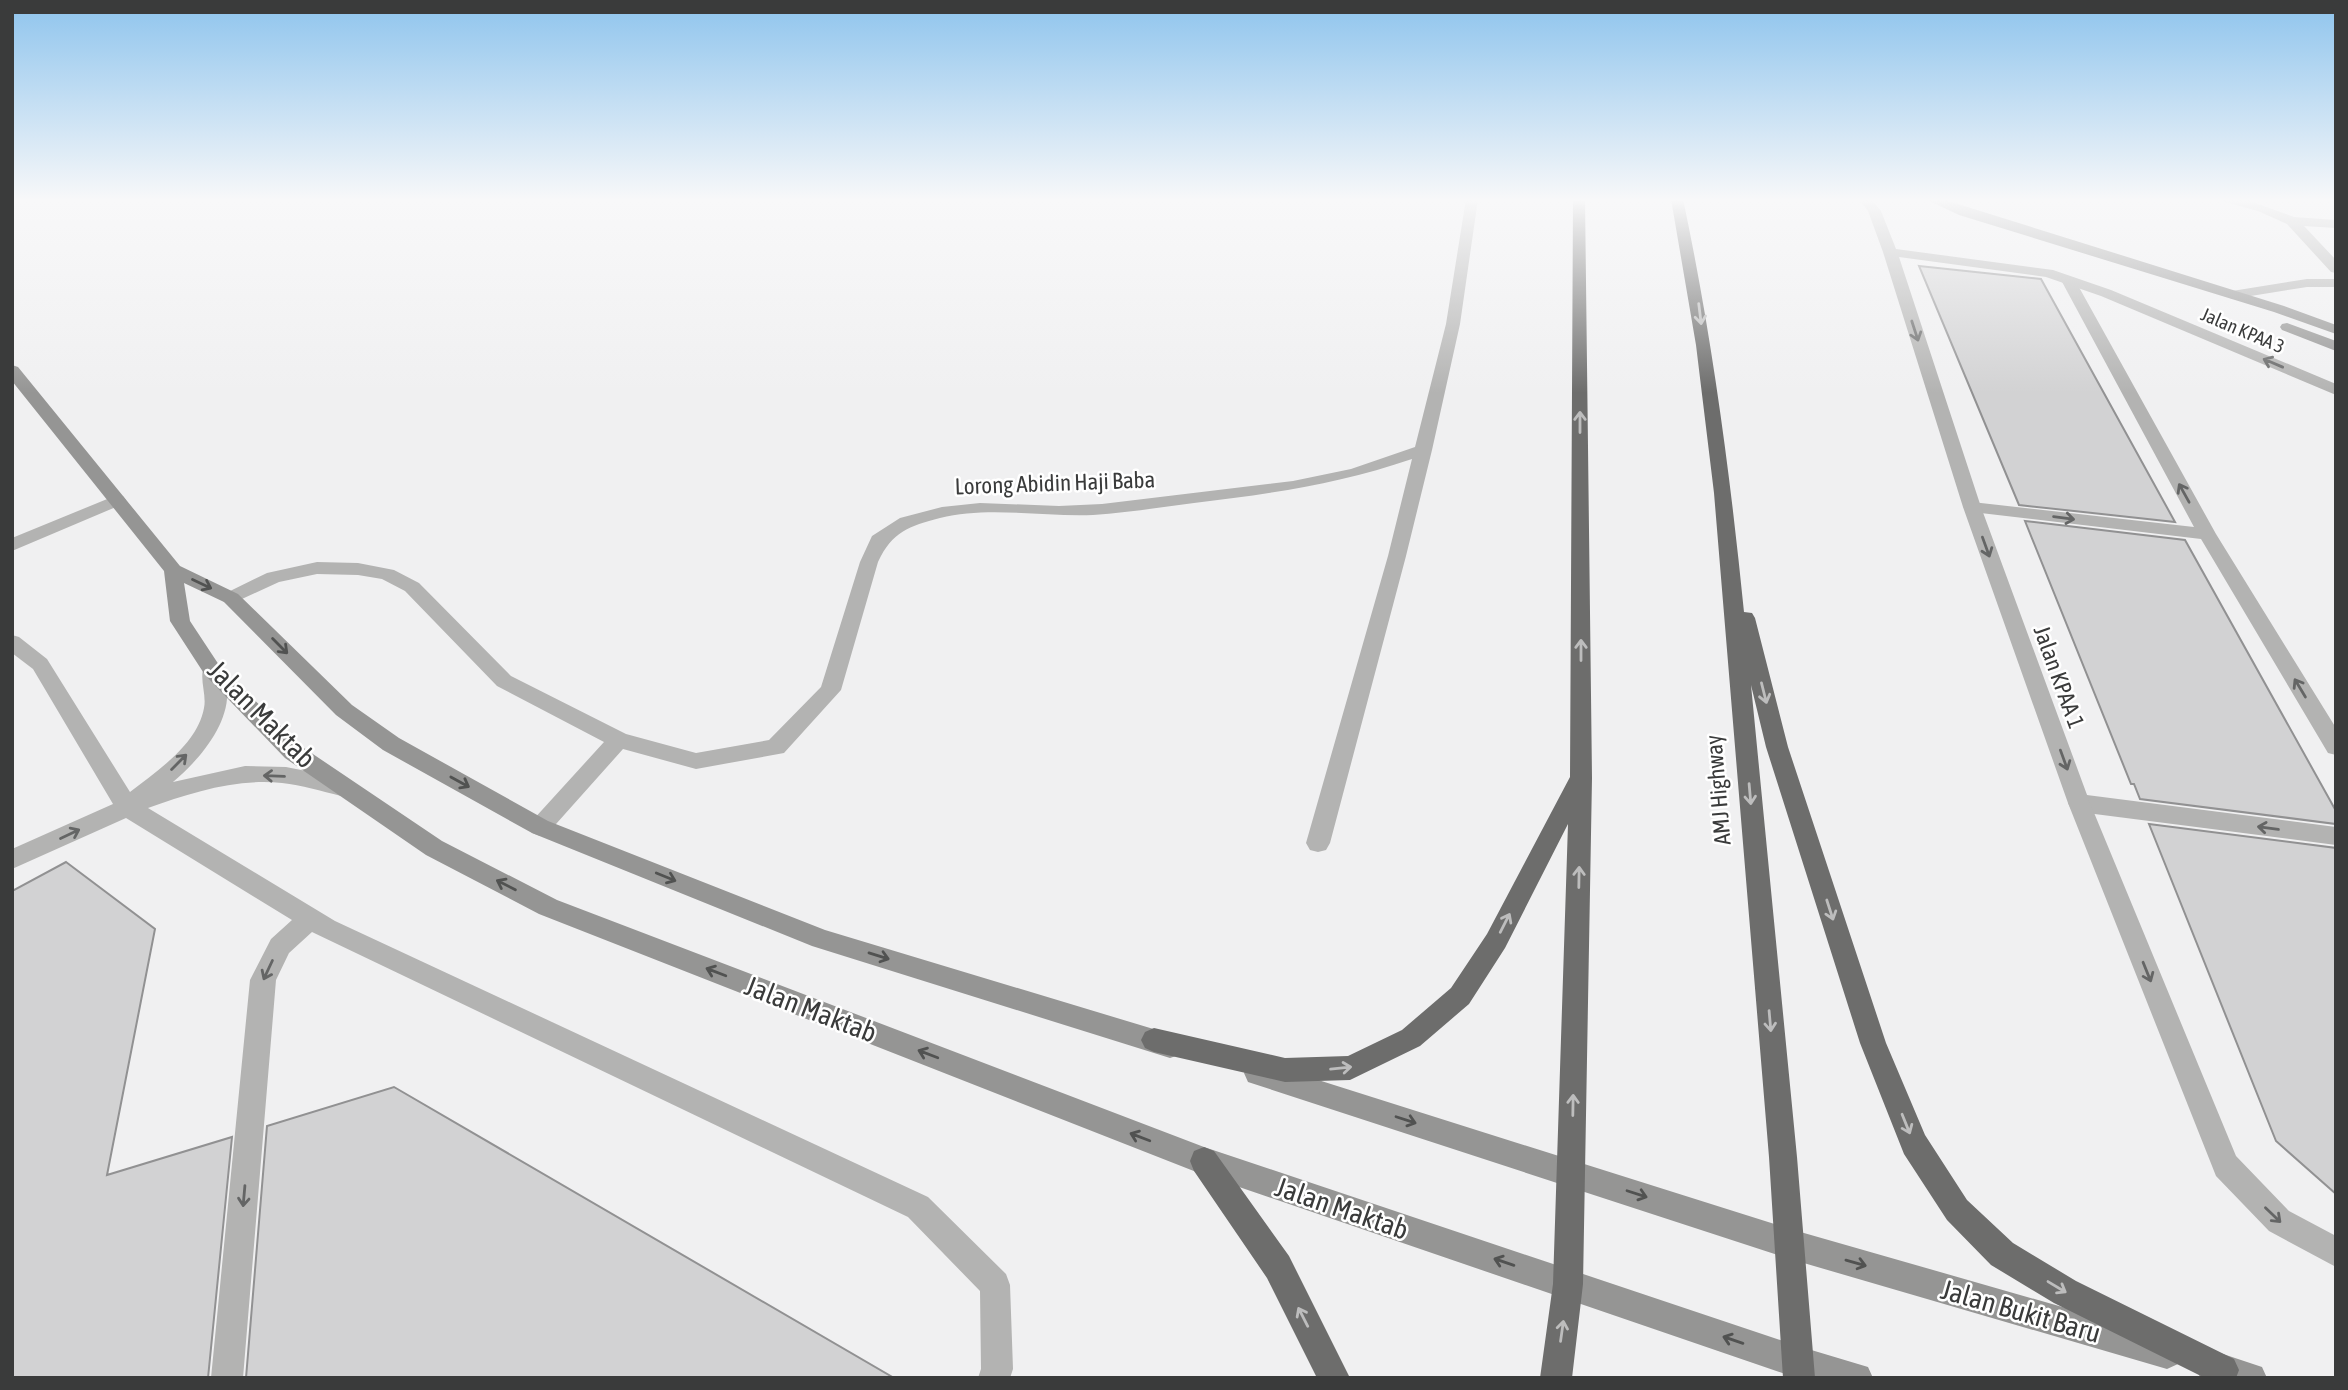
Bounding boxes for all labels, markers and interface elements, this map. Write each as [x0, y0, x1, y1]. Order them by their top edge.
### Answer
one-way arrow [1693, 302, 1706, 325]
street label: Jalan KPAA 3 [2198, 303, 2288, 357]
one-way arrow [1910, 319, 1922, 341]
one-way arrow [2263, 356, 2284, 369]
one-way arrow [1573, 411, 1587, 434]
street label: Lorong Abidin Haji Baba [954, 467, 1156, 499]
one-way arrow [2177, 483, 2191, 503]
one-way arrow [2052, 511, 2074, 524]
one-way arrow [1981, 535, 1993, 557]
one-way arrow [191, 578, 212, 591]
street label: Jalan KPAA 1 [2028, 622, 2090, 732]
one-way arrow [271, 637, 288, 654]
one-way arrow [1574, 639, 1588, 662]
street label: Jalan Maktab [202, 654, 322, 774]
one-way arrow [2293, 679, 2307, 699]
one-way arrow [1758, 681, 1771, 703]
street label: AMJ Highway [1700, 734, 1736, 846]
one-way arrow [2059, 749, 2071, 771]
one-way arrow [170, 754, 187, 771]
one-way arrow [263, 769, 286, 782]
one-way arrow [449, 775, 469, 789]
one-way arrow [1744, 782, 1757, 805]
one-way arrow [2257, 821, 2280, 834]
one-way arrow [59, 827, 80, 840]
one-way arrow [1572, 866, 1585, 889]
one-way arrow [655, 872, 676, 885]
one-way arrow [496, 878, 517, 892]
one-way arrow [1824, 899, 1837, 921]
one-way arrow [1499, 913, 1513, 934]
one-way arrow [868, 951, 890, 964]
one-way arrow [261, 959, 274, 980]
one-way arrow [2142, 961, 2155, 982]
one-way arrow [705, 965, 727, 978]
street label: Jalan Maktab [741, 969, 881, 1049]
one-way arrow [1764, 1009, 1777, 1031]
one-way arrow [917, 1047, 939, 1060]
one-way arrow [1329, 1061, 1352, 1074]
one-way arrow [1567, 1094, 1580, 1117]
one-way arrow [1901, 1113, 1914, 1135]
one-way arrow [1395, 1115, 1417, 1128]
one-way arrow [1129, 1129, 1151, 1142]
street label: Jalan Maktab [1271, 1170, 1413, 1246]
one-way arrow [237, 1184, 250, 1207]
one-way arrow [1625, 1189, 1647, 1201]
one-way arrow [2264, 1206, 2281, 1223]
one-way arrow [1493, 1255, 1515, 1268]
one-way arrow [1844, 1257, 1866, 1270]
street label: Jalan Bukit Baru [1938, 1273, 2104, 1349]
one-way arrow [2047, 1281, 2067, 1295]
one-way arrow [1296, 1307, 1309, 1328]
one-way arrow [1556, 1320, 1569, 1343]
one-way arrow [1723, 1333, 1745, 1345]

